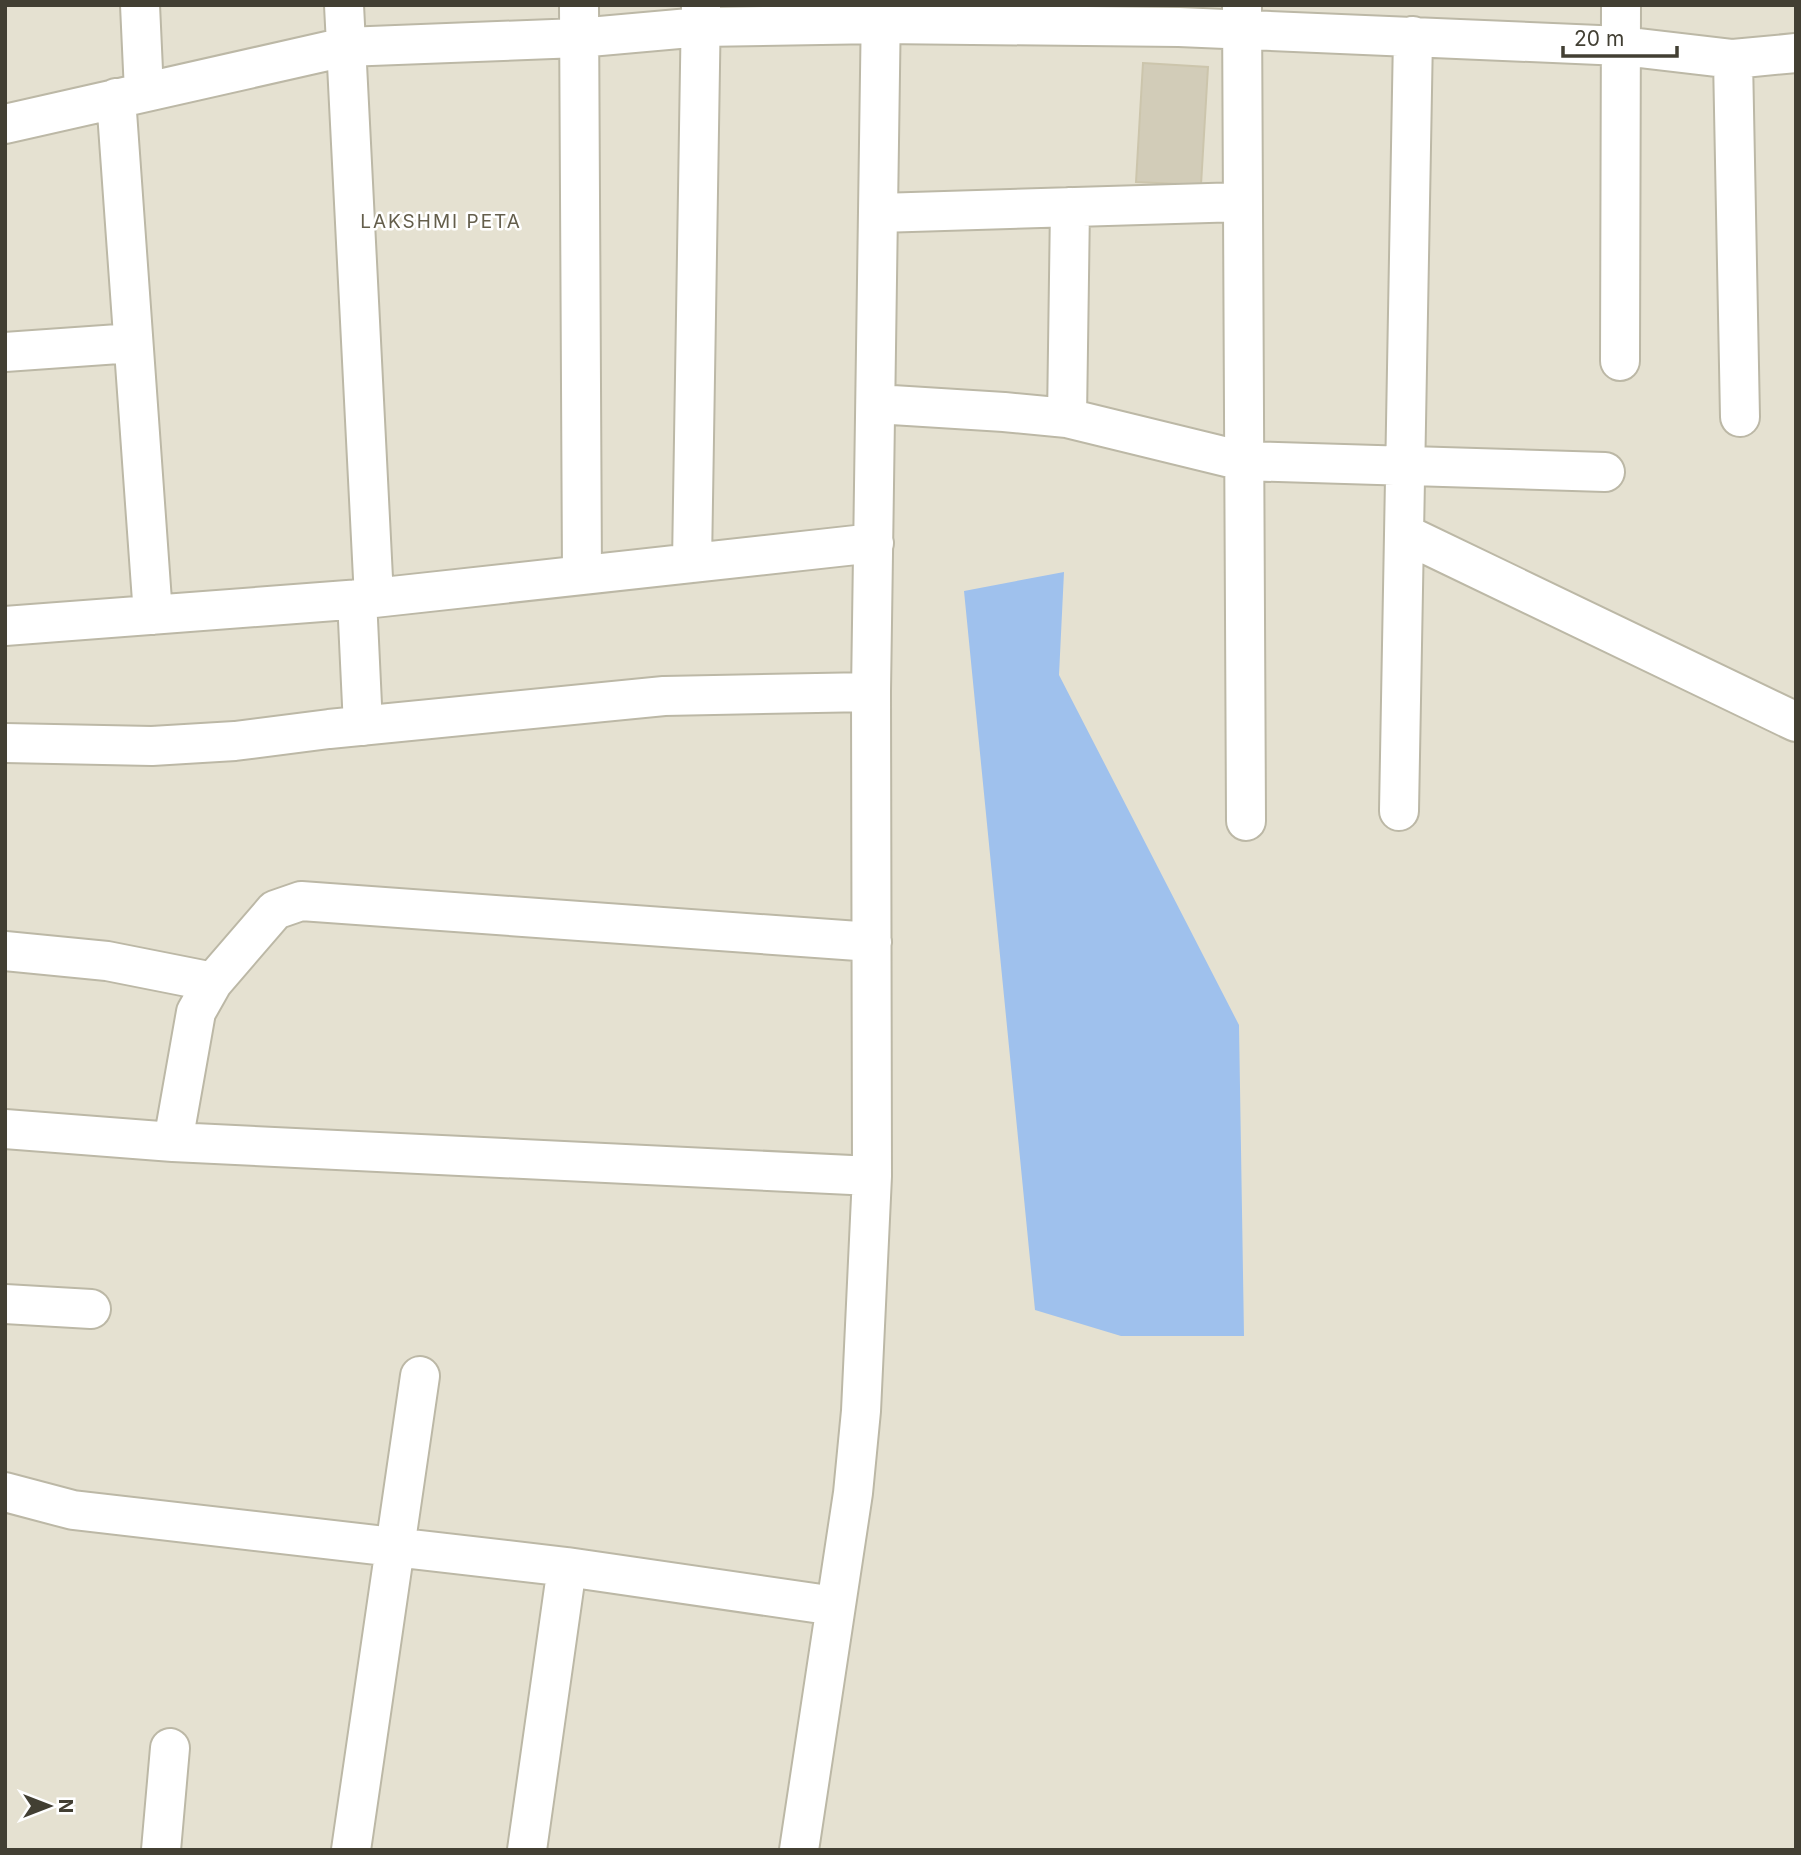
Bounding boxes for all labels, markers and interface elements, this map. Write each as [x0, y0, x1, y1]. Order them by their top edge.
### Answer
scale bar [1563, 14, 1677, 58]
text: 20 m [1574, 26, 1624, 51]
district label: LAKSHMI PETA [360, 210, 522, 233]
north arrow [14, 1771, 84, 1841]
text: N [54, 1799, 77, 1813]

